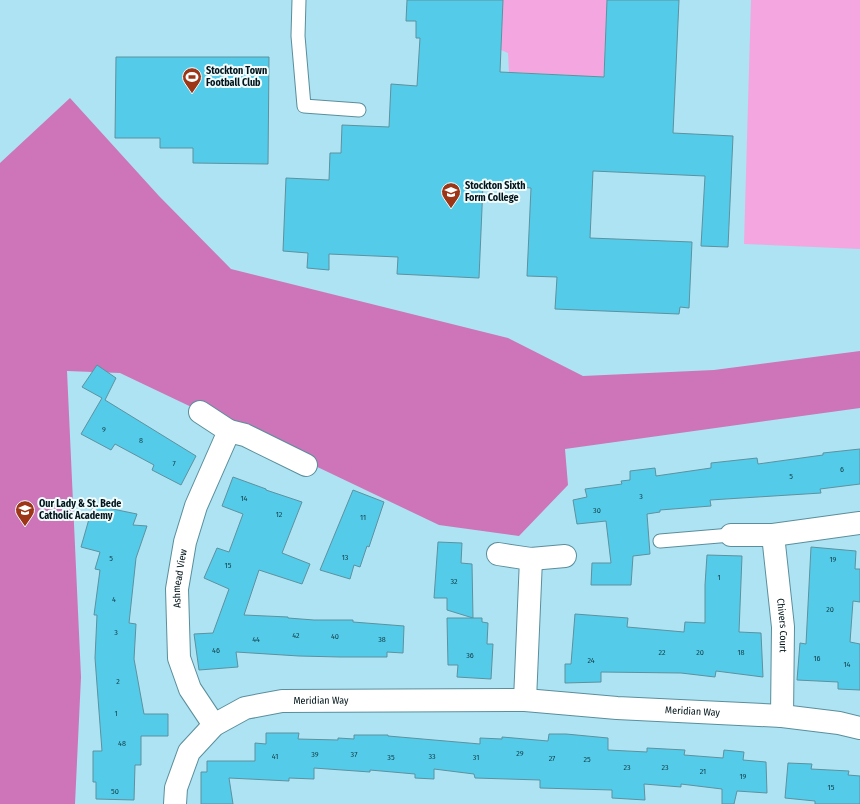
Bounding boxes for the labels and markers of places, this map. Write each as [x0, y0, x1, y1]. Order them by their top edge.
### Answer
place label: Stockton Town Football Club [206, 65, 267, 89]
sports icon: Stockton Town Football Club [181, 66, 203, 94]
place label: Stockton Sixth Form College [465, 180, 526, 204]
school or university icon: Stockton Sixth Form College [440, 181, 462, 209]
place label: Our Lady & St. Bede Catholic Academy [39, 498, 121, 522]
school or university icon: Our Lady & St. Bede Catholic Academy [14, 499, 36, 527]

